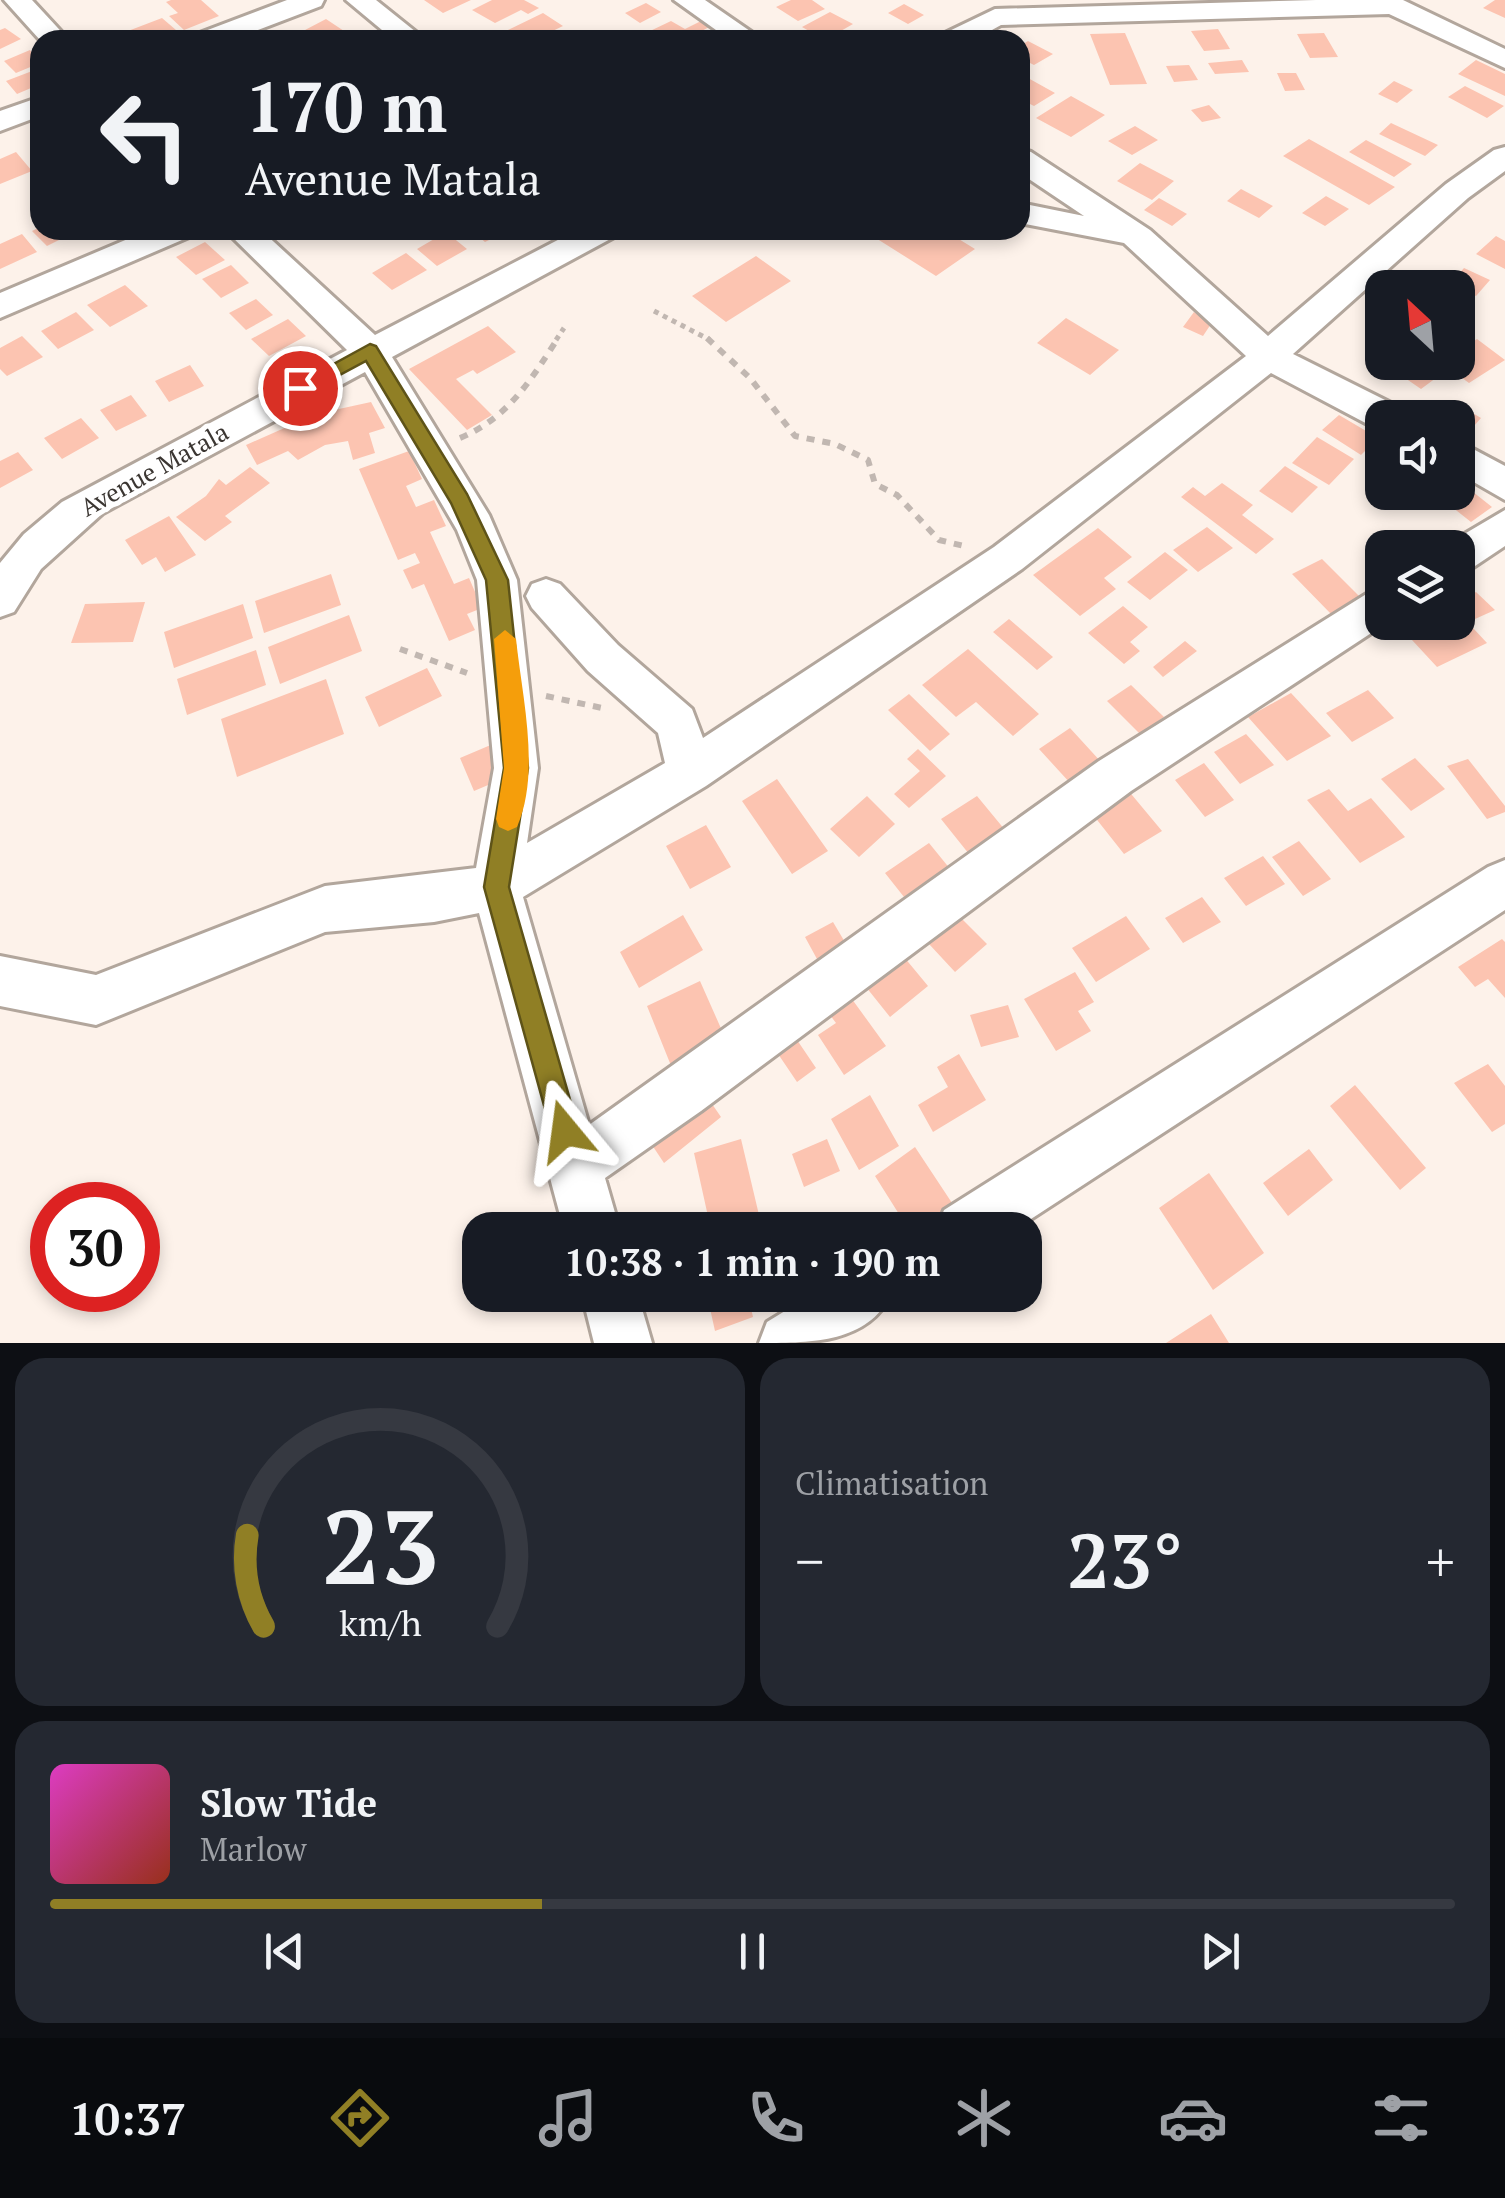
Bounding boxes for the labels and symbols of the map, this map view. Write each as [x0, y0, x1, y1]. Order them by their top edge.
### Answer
north arrow [1365, 270, 1475, 380]
pin [258, 346, 343, 431]
street label: Avenue Matala [74, 415, 234, 523]
position arrow [513, 1079, 617, 1183]
speed limit sign: 30 [30, 1182, 160, 1312]

